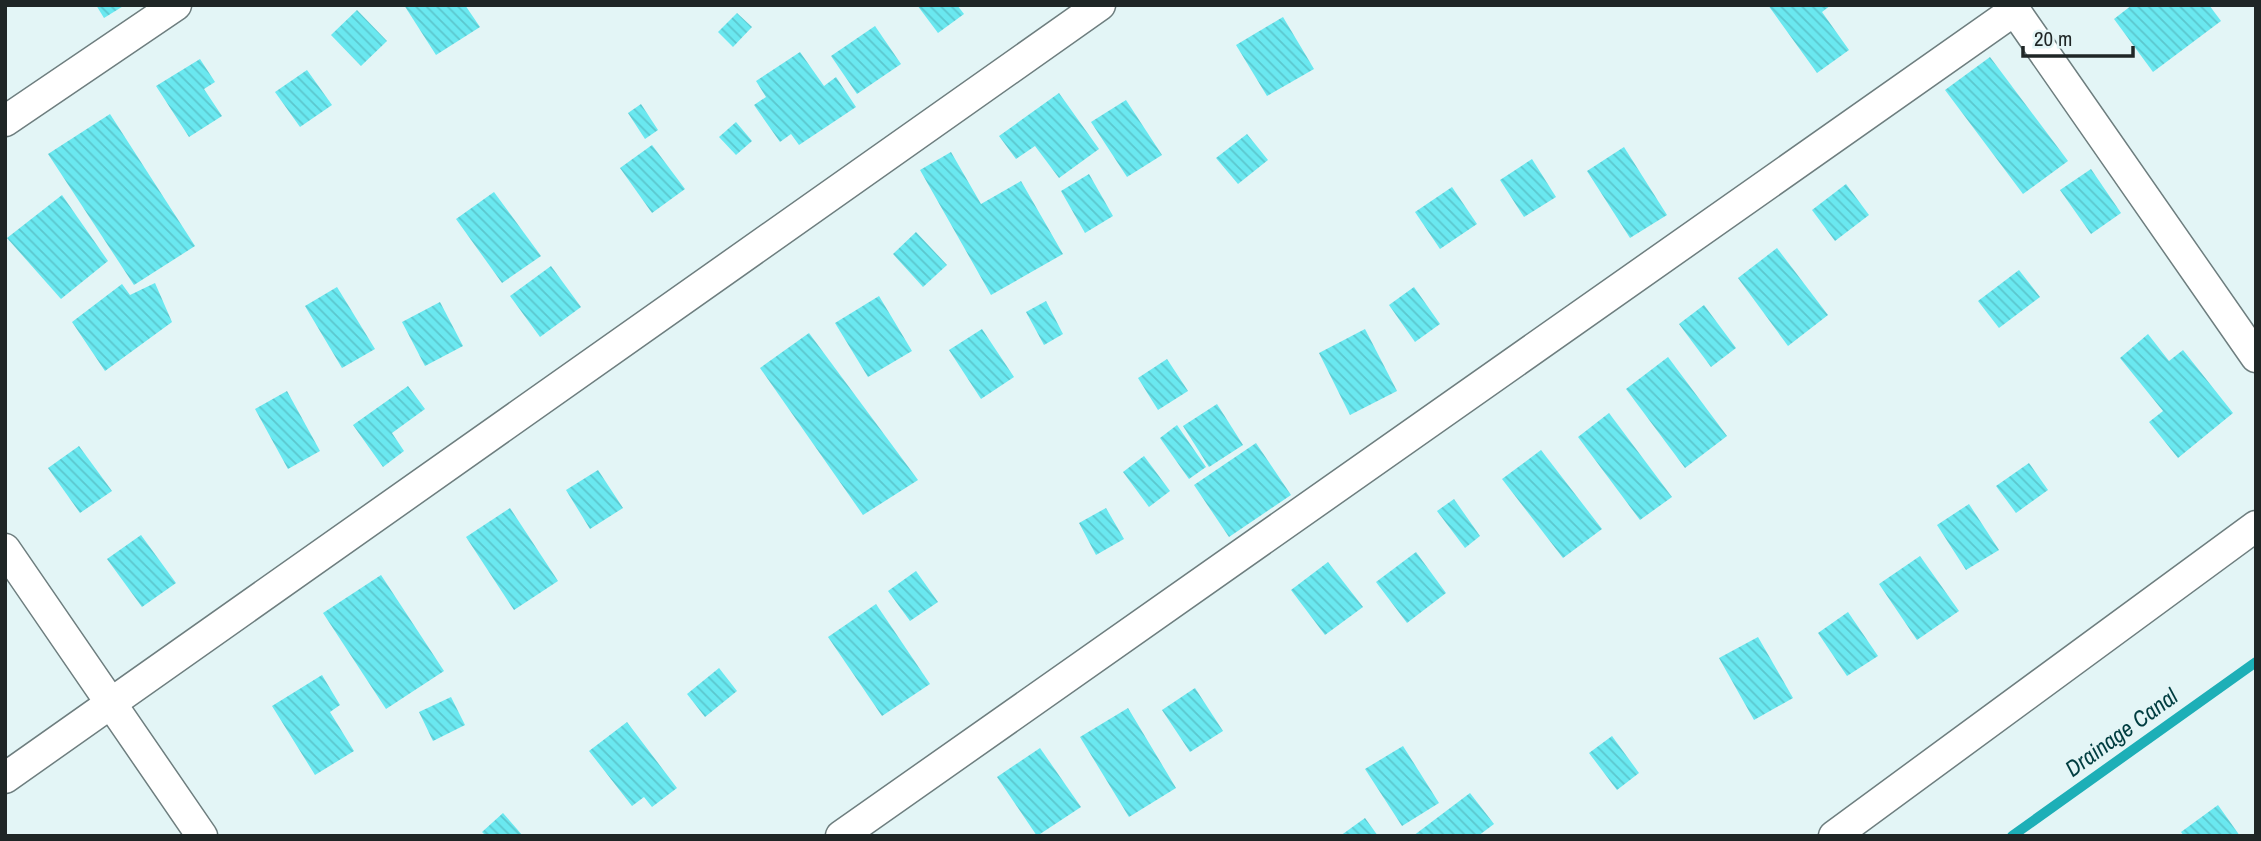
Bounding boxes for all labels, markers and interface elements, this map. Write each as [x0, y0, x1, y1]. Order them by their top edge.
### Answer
scale bar [2023, 14, 2133, 58]
text: 20 m [2034, 24, 2072, 53]
water label: Drainage Canal [2058, 680, 2184, 783]

